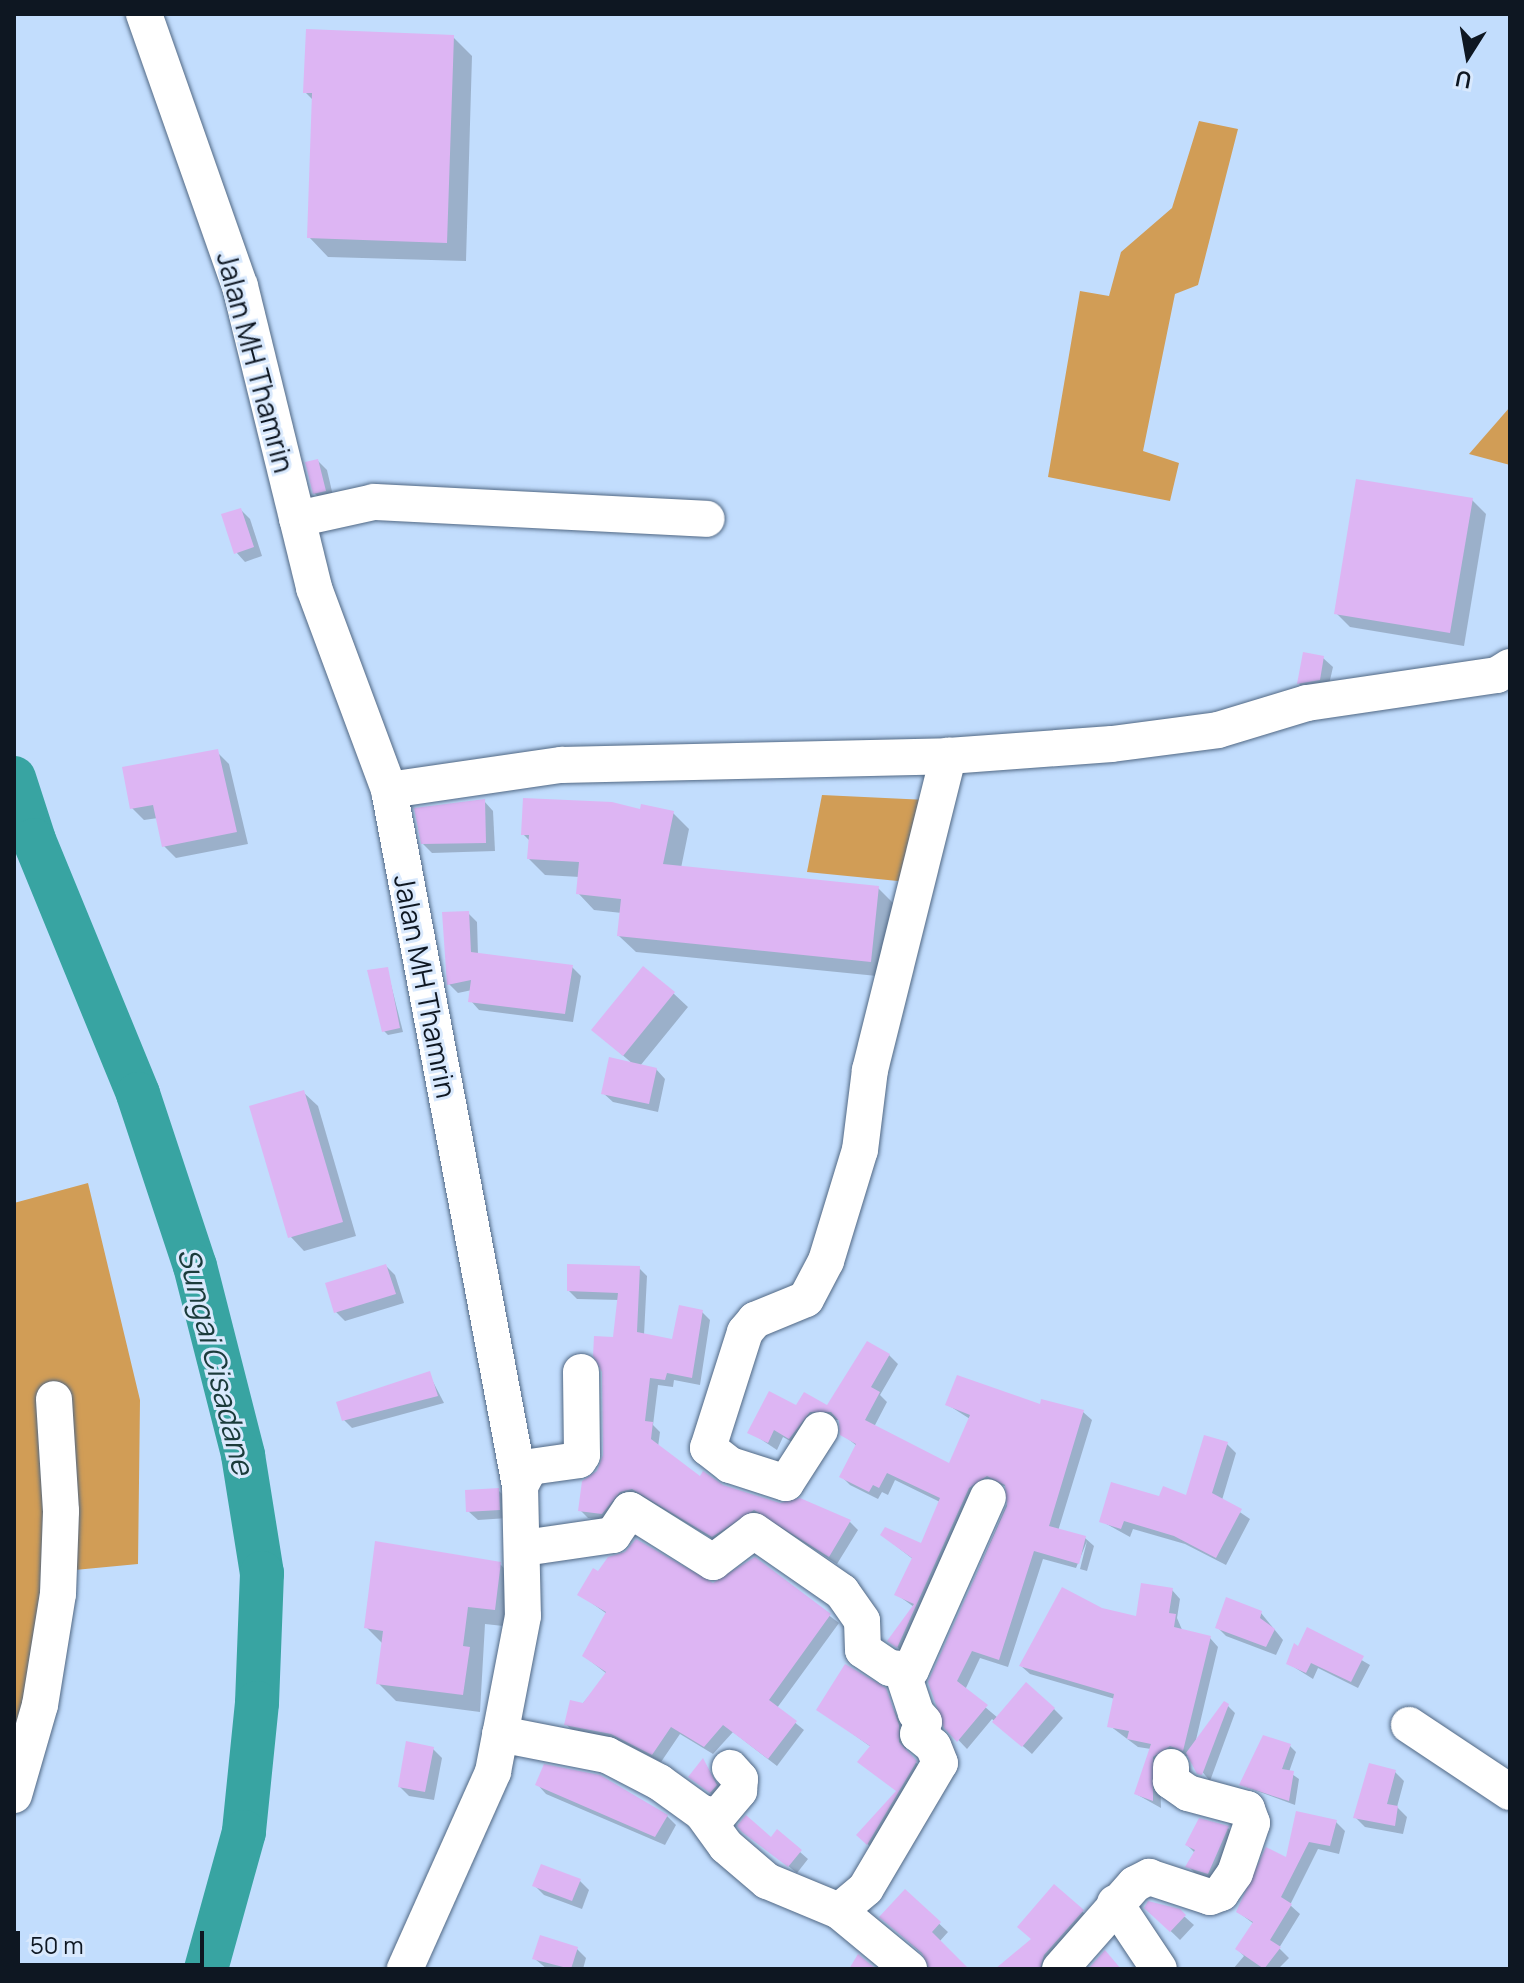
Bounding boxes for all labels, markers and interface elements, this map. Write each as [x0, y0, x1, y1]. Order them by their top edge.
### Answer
north arrow [1428, 16, 1508, 96]
text: U [1453, 63, 1474, 96]
street label: Jalan MH Thamrin [210, 248, 302, 476]
street label: Jalan MH Thamrin [388, 871, 464, 1101]
water label: Sungai Cisadane [170, 1244, 262, 1478]
scale bar [20, 1915, 208, 1965]
text: 50 m [30, 1928, 84, 1961]

